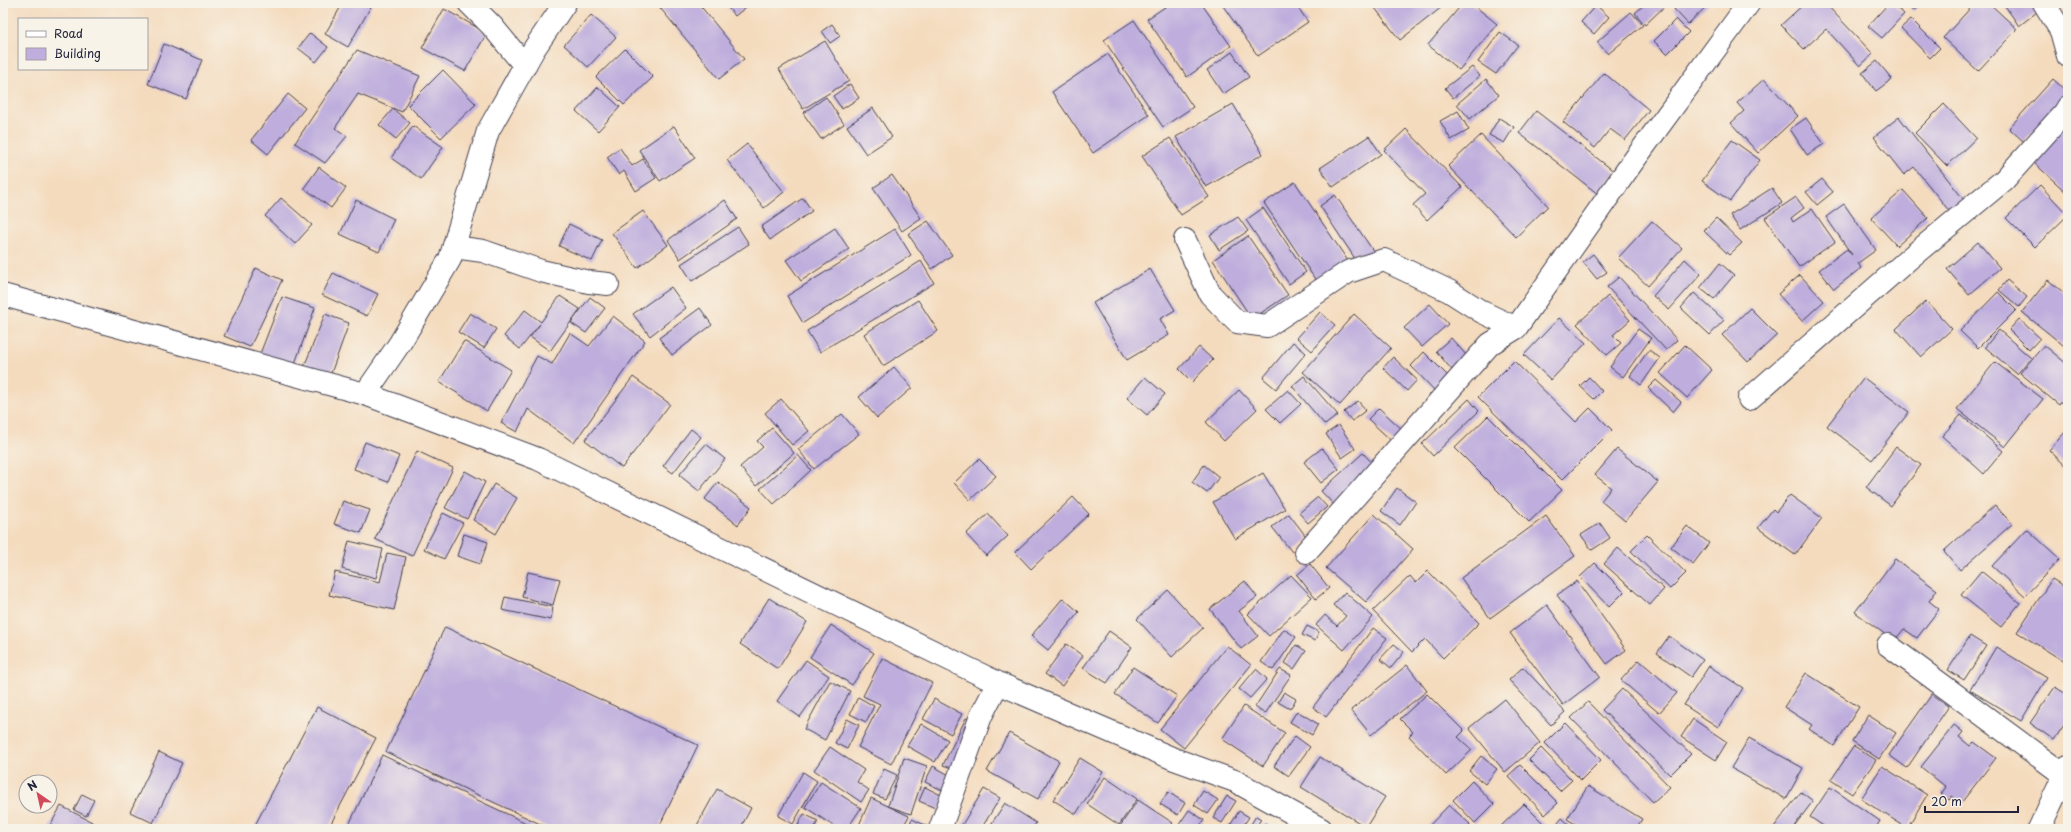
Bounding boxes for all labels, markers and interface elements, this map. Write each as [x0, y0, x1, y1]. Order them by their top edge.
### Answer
legend [18, 18, 148, 70]
text: Road [54, 24, 83, 42]
text: Building [54, 44, 101, 62]
north arrow [18, 774, 58, 814]
text: N [24, 776, 41, 795]
scale bar [1925, 788, 2018, 814]
text: 20 m [1931, 792, 1962, 810]

